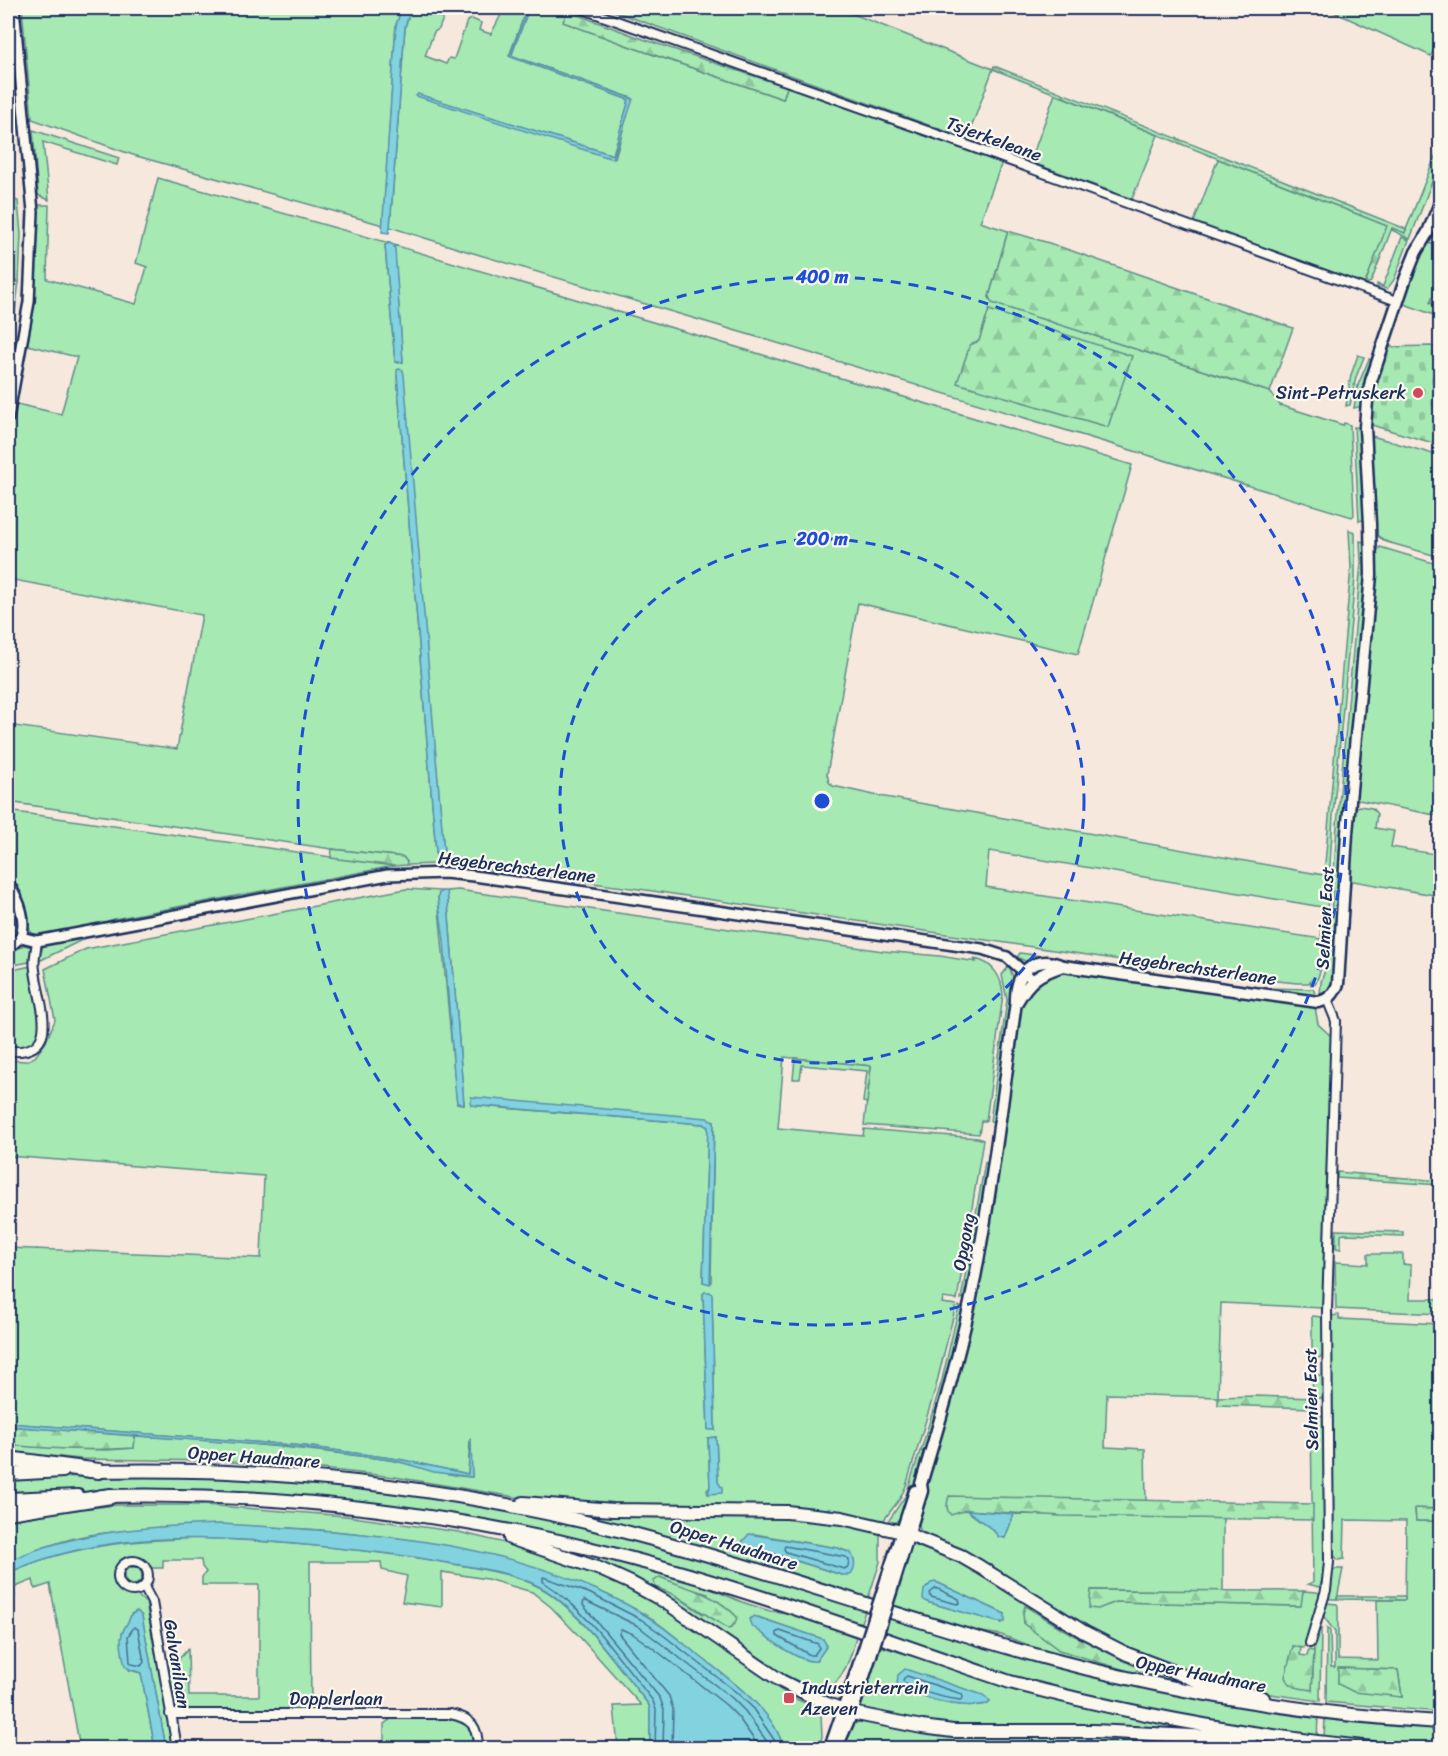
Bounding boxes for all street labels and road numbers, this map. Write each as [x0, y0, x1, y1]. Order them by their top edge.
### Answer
street label: Tsjerkeleane [942, 107, 1046, 171]
street label: Hegebrechsterleane [436, 841, 598, 893]
street label: Selmien East [1306, 866, 1344, 970]
street label: Hegebrechsterleane [1117, 941, 1279, 995]
street label: Opgong [943, 1211, 985, 1273]
street label: Selmien East [1294, 1347, 1328, 1451]
street label: Opper Haudmare [187, 1436, 321, 1478]
street label: Opper Haudmare [666, 1510, 802, 1580]
street label: Galvanilaan [154, 1617, 200, 1711]
street label: Opper Haudmare [1133, 1646, 1269, 1702]
street label: Dopplerlaan [289, 1683, 383, 1715]

